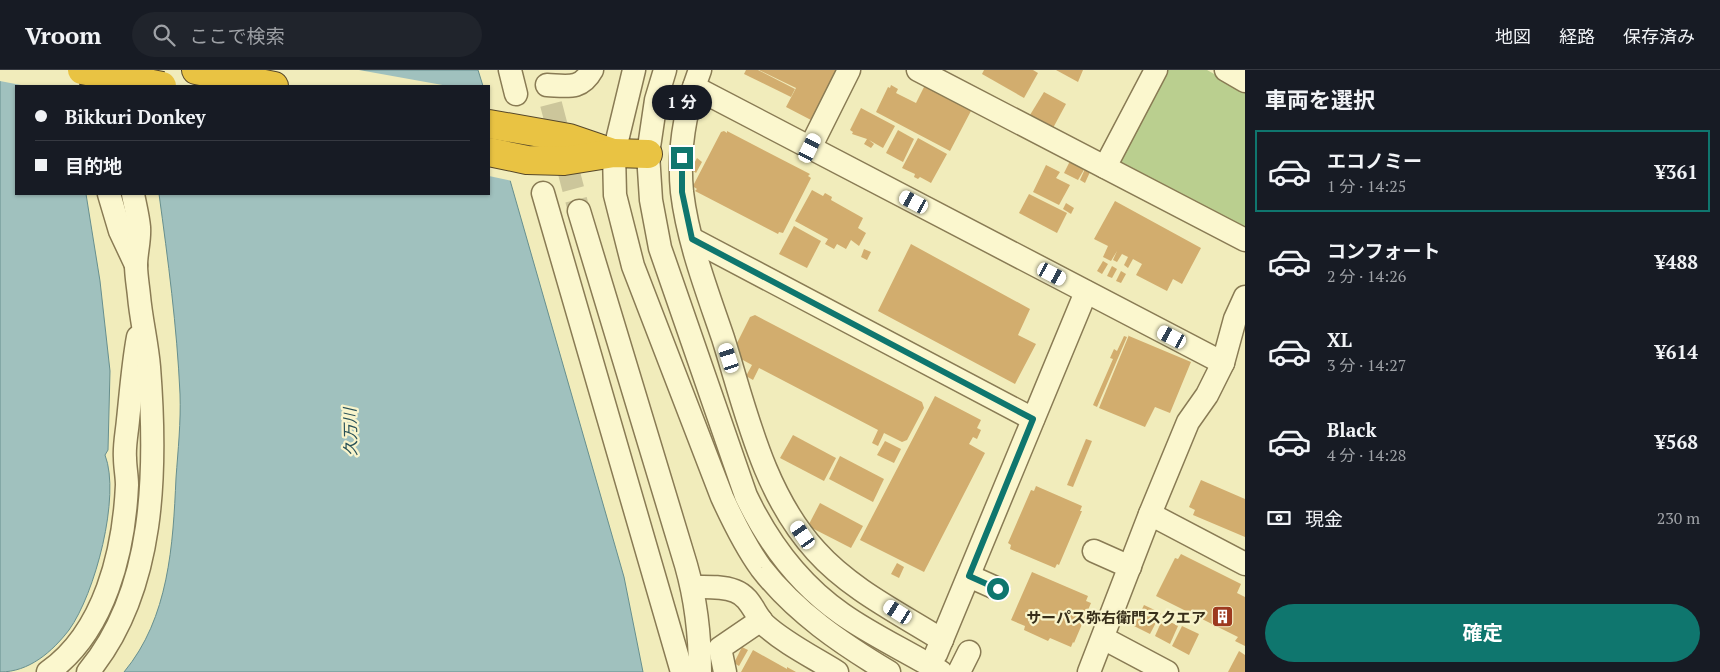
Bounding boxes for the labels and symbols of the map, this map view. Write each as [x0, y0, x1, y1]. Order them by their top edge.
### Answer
callout: 1 分 [652, 86, 712, 121]
car [796, 131, 823, 165]
route end [671, 147, 693, 169]
car [897, 188, 930, 216]
car [1035, 260, 1068, 288]
car [1155, 323, 1188, 351]
car [717, 341, 740, 375]
water label: 久万川 [339, 406, 361, 456]
car [788, 518, 817, 552]
route start [987, 578, 1009, 600]
car [881, 598, 914, 626]
building icon: サーパス弥右衛門スクエア [1210, 605, 1234, 629]
place label: サーパス弥右衛門スクエア [1026, 607, 1206, 627]

